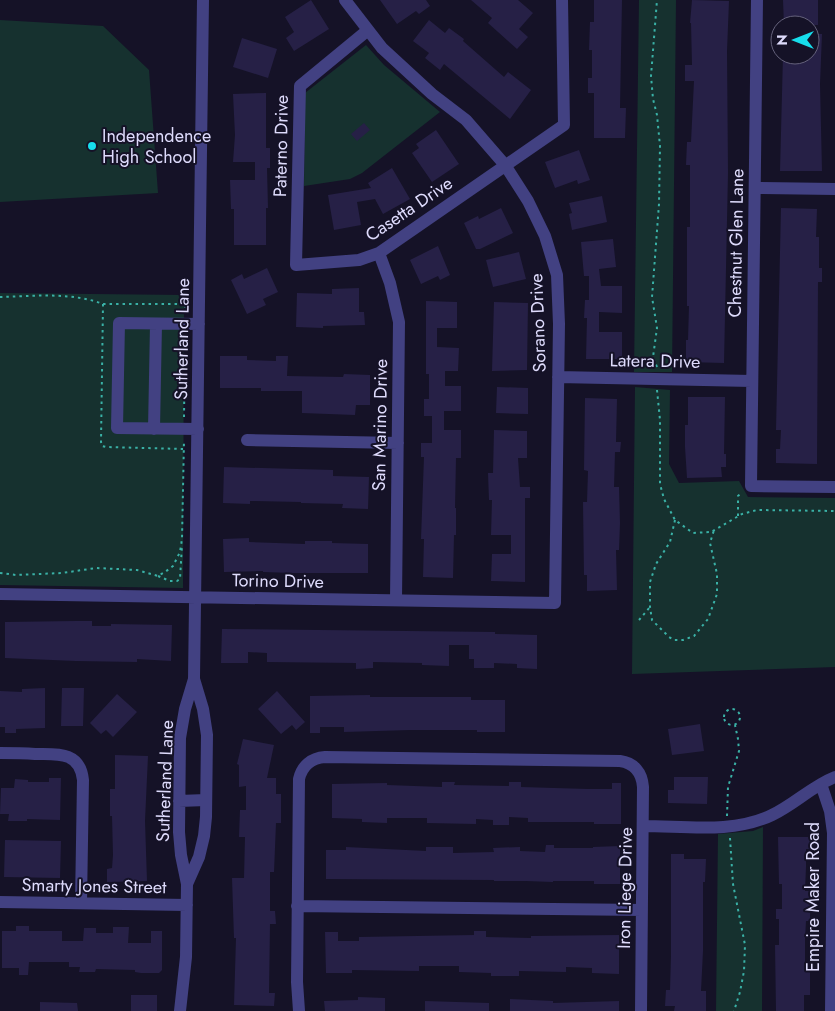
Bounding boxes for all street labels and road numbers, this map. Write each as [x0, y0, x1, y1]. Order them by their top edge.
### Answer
street label: Paterno Drive [267, 95, 295, 197]
street label: Chestnut Glen Lane [722, 168, 750, 318]
street label: Casetta Drive [360, 170, 458, 248]
street label: Sorano Drive [523, 273, 553, 373]
street label: Sutherland Lane [168, 278, 196, 400]
street label: Latera Drive [609, 347, 701, 375]
street label: San Marino Drive [366, 359, 394, 491]
street label: Torino Drive [232, 567, 324, 595]
street label: Sutherland Lane [150, 720, 180, 842]
street label: Empire Maker Road [800, 822, 826, 972]
street label: Iron Liege Drive [611, 827, 639, 949]
street label: Smarty Jones Street [21, 872, 167, 900]

